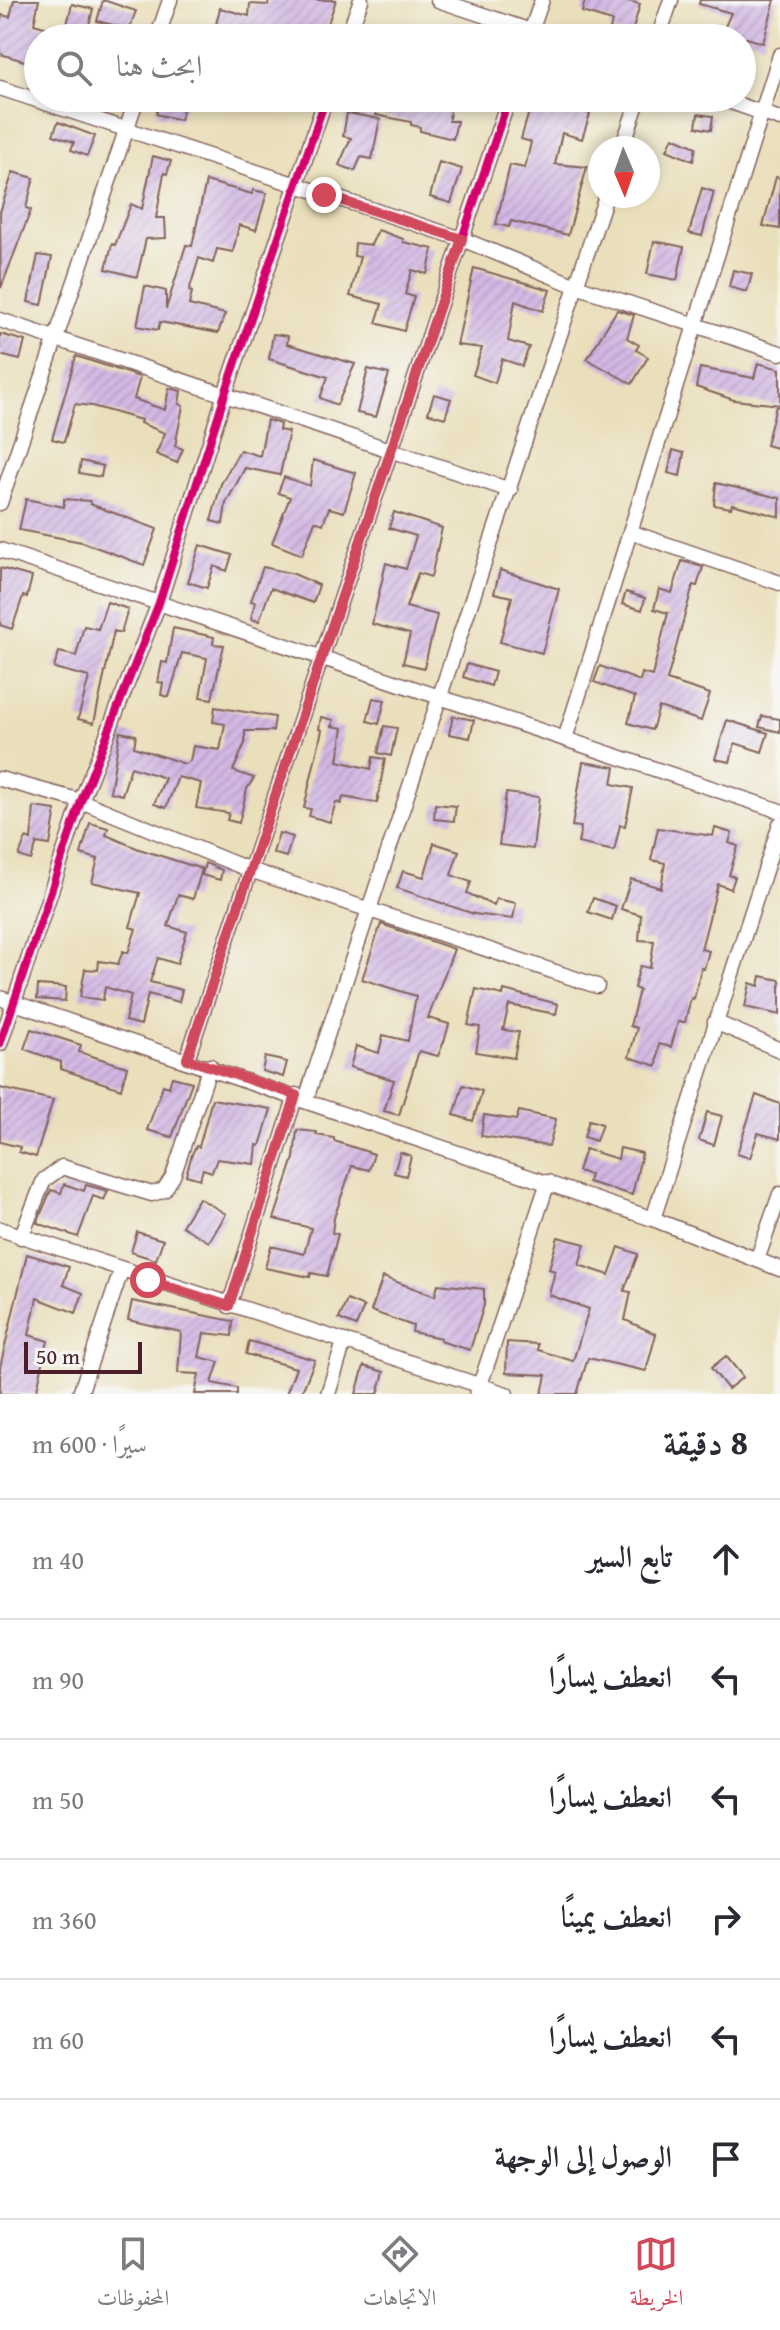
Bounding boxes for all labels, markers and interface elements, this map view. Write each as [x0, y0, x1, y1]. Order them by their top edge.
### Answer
search box [24, 24, 756, 112]
text: ابحث هنا [116, 43, 203, 87]
icon: search [52, 46, 96, 90]
north arrow [588, 136, 660, 208]
route end [306, 177, 342, 213]
route start [130, 1262, 166, 1298]
scale bar [24, 1338, 142, 1374]
text: 50 m [36, 1340, 80, 1372]
text: 8 دقيقة [664, 1417, 748, 1466]
text: سيرًا · 600 m [32, 1424, 147, 1463]
text: تابع السير [587, 1534, 672, 1578]
icon: ahead [704, 1537, 748, 1581]
text: 40 m [32, 1540, 84, 1579]
text: انعطف يسارًا [549, 1654, 672, 1698]
icon: left [704, 1657, 748, 1701]
text: 90 m [32, 1660, 84, 1699]
text: انعطف يسارًا [549, 1774, 672, 1818]
icon: left [704, 1777, 748, 1821]
text: 50 m [32, 1780, 84, 1819]
text: انعطف يمينًا [561, 1894, 672, 1938]
icon: right [704, 1897, 748, 1941]
text: 360 m [32, 1900, 97, 1939]
text: انعطف يسارًا [549, 2014, 672, 2058]
icon: left [704, 2017, 748, 2061]
text: 60 m [32, 2020, 84, 2059]
text: الوصول إلى الوجهة [494, 2134, 672, 2178]
icon: arrive [704, 2137, 748, 2181]
tab: المحفوظات [97, 2232, 169, 2319]
tab: الاتجاهات [363, 2232, 436, 2319]
tab: الخريطة [630, 2232, 683, 2319]

